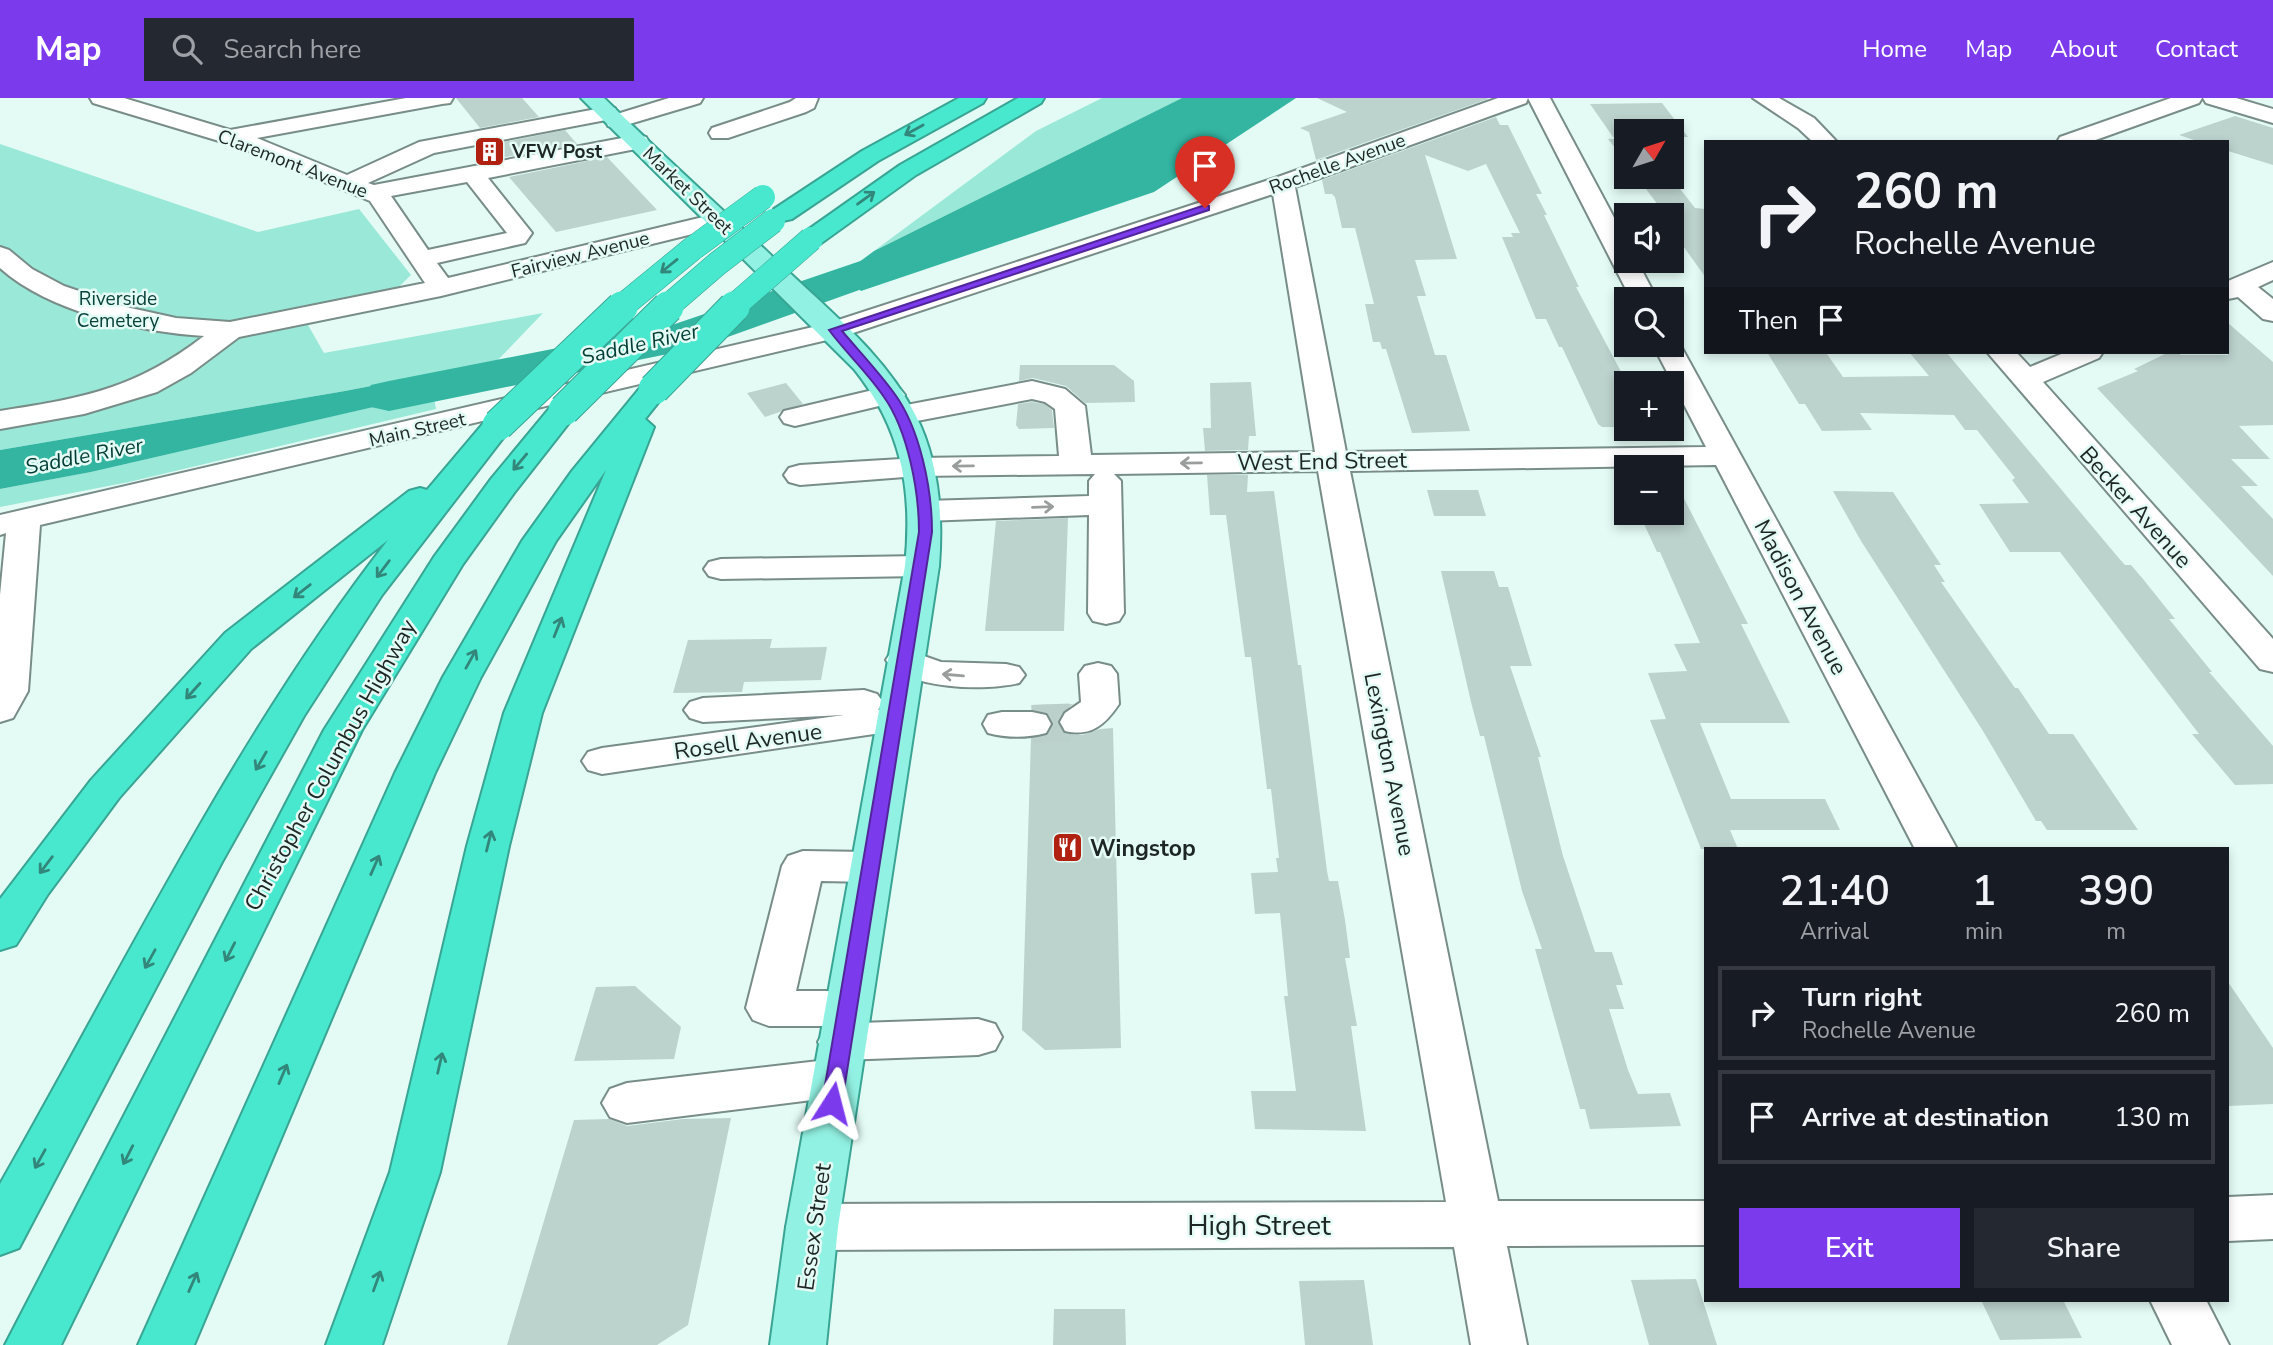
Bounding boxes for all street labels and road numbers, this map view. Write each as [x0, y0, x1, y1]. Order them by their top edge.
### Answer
street label: Claremont Avenue [214, 123, 372, 205]
street label: Rochelle Avenue [1265, 127, 1409, 201]
street label: Market Street [637, 141, 738, 241]
street label: Fairview Avenue [508, 225, 652, 285]
street label: Main Street [366, 406, 468, 454]
street label: Becker Avenue [2072, 440, 2199, 575]
street label: West End Street [1237, 445, 1408, 478]
street label: Madison Avenue [1747, 514, 1855, 680]
street label: Christopher Columbus Highway [237, 614, 424, 917]
street label: Lexington Avenue [1357, 670, 1423, 859]
street label: Rosell Avenue [672, 716, 824, 767]
street label: Essex Street [790, 1160, 839, 1293]
street label: High Street [1187, 1207, 1331, 1245]

